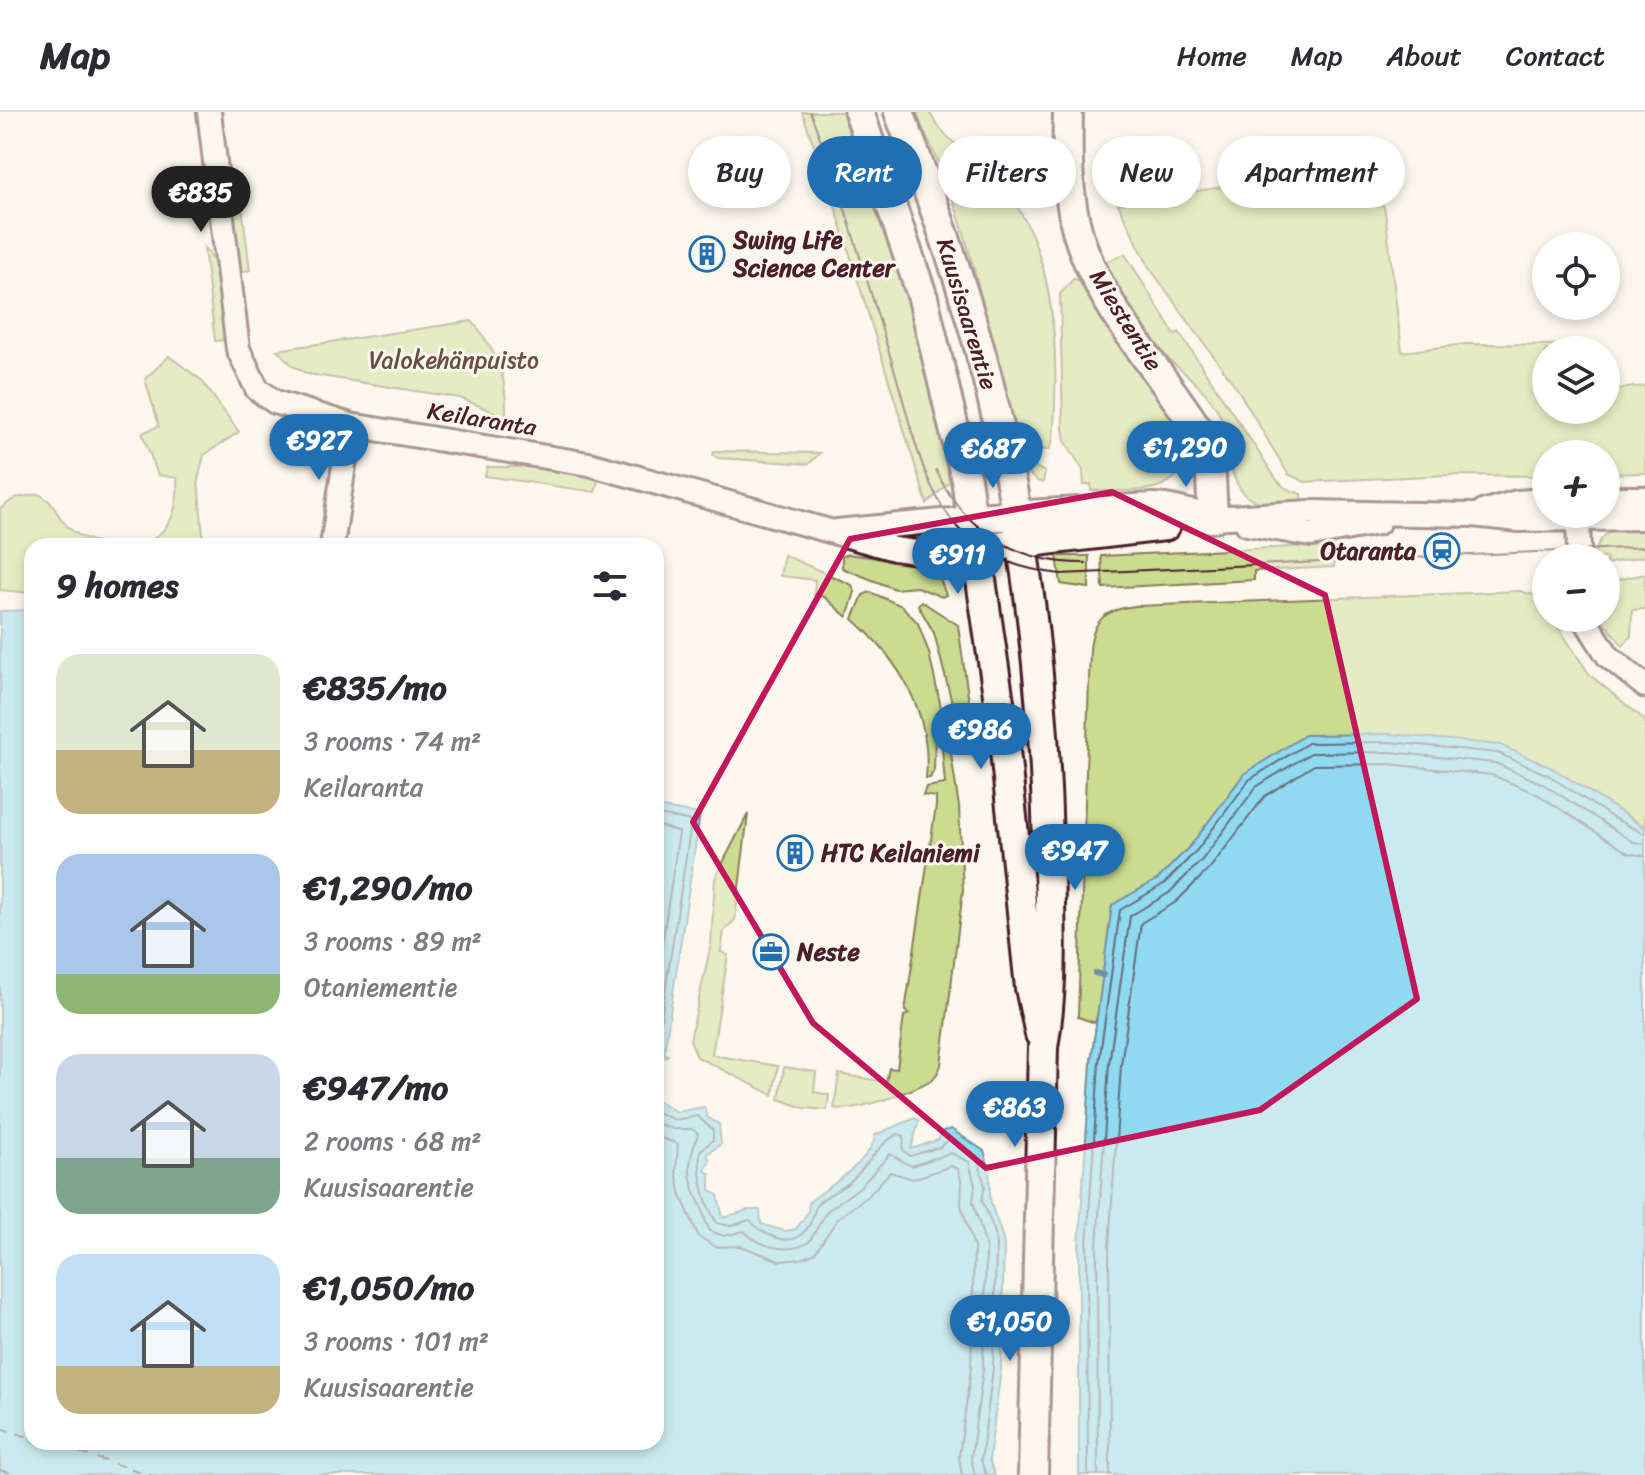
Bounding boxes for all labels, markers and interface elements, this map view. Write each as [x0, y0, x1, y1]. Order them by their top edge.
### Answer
text: Map [40, 22, 110, 89]
text: Home [1177, 31, 1247, 80]
text: Map [1291, 31, 1342, 80]
text: About [1386, 31, 1462, 80]
text: Contact [1506, 31, 1605, 80]
chip: Buy [688, 136, 791, 208]
chip: Rent [807, 136, 922, 208]
chip: Filters [938, 136, 1076, 208]
chip: New [1092, 136, 1201, 208]
chip: Apartment [1217, 136, 1405, 208]
pin: €835 [154, 166, 248, 234]
text: €835 [169, 169, 233, 215]
place label: Swing Life Science Center [732, 219, 897, 289]
map controls [1532, 232, 1620, 632]
button: locate [1532, 232, 1620, 320]
street label: Kuusisaarentie [924, 233, 1010, 395]
building icon: Swing Life Science Center [688, 235, 726, 273]
street label: Miestentie [1078, 260, 1174, 380]
button: layers [1532, 336, 1620, 424]
park label: Valokehänpuisto [369, 339, 539, 381]
street label: Keilaranta [424, 390, 540, 448]
pin: €927 [272, 414, 366, 482]
text: €927 [287, 417, 351, 463]
pin: €1,290 [1121, 421, 1251, 489]
pin: €687 [946, 422, 1040, 490]
text: €1,290 [1145, 424, 1227, 470]
text: €687 [962, 425, 1024, 471]
button: + [1532, 440, 1620, 528]
pin: €911 [911, 528, 1005, 596]
place label: Otaranta [1320, 530, 1417, 572]
text: €911 [930, 531, 986, 577]
station icon: Otaranta [1423, 532, 1461, 570]
button: − [1532, 544, 1620, 632]
text: 9 homes [56, 556, 178, 616]
icon: filters [588, 564, 632, 608]
text: €835/mo [304, 658, 447, 718]
icon: home [120, 686, 216, 782]
pin: €986 [934, 703, 1028, 771]
text: €986 [949, 706, 1013, 752]
text: 3 rooms · 74 m² [304, 718, 481, 764]
text: Keilaranta [304, 764, 423, 810]
pin: €947 [1028, 824, 1122, 892]
text: €947 [1043, 827, 1107, 873]
place label: HTC Keilaniemi [821, 832, 981, 874]
building icon: HTC Keilaniemi [776, 834, 814, 872]
text: €1,290/mo [304, 858, 473, 918]
icon: home [120, 886, 216, 982]
text: 3 rooms · 89 m² [304, 918, 482, 964]
place label: Neste [796, 931, 860, 973]
office icon: Neste [752, 933, 790, 971]
text: Otaniementie [304, 964, 457, 1010]
text: €947/mo [304, 1058, 448, 1118]
pin: €863 [968, 1081, 1062, 1149]
text: €863 [984, 1084, 1046, 1130]
icon: home [120, 1086, 216, 1182]
text: 2 rooms · 68 m² [304, 1118, 481, 1164]
text: Kuusisaarentie [304, 1164, 474, 1210]
text: €1,050/mo [304, 1258, 474, 1318]
icon: home [120, 1286, 216, 1382]
pin: €1,050 [945, 1295, 1075, 1363]
text: €1,050 [968, 1298, 1052, 1344]
text: 3 rooms · 101 m² [304, 1318, 489, 1364]
text: Kuusisaarentie [304, 1364, 474, 1410]

